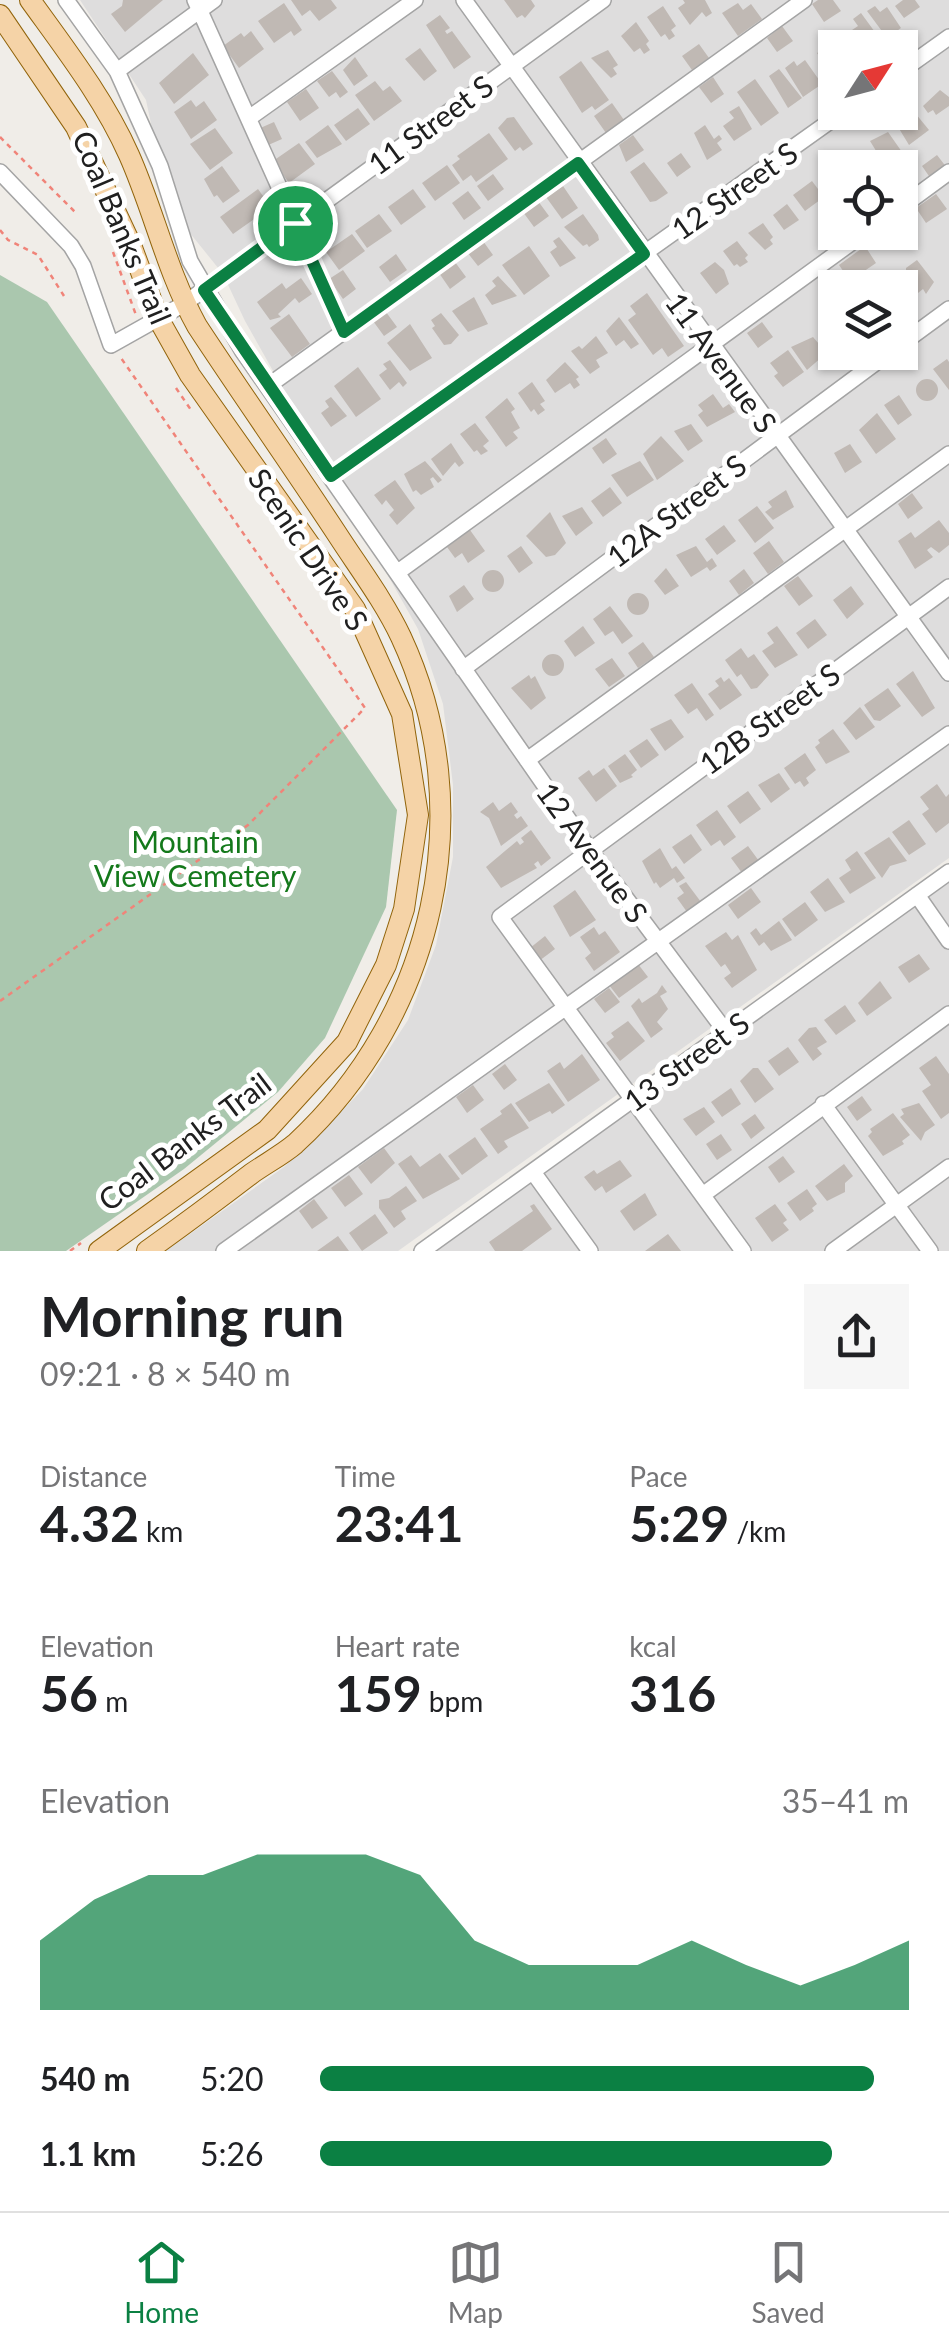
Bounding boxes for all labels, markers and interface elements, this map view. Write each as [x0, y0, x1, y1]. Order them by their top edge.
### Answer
north arrow [818, 30, 918, 130]
map controls [818, 30, 918, 370]
street label: 11 Street S [361, 67, 499, 181]
street label: Coal Banks Trail [66, 125, 180, 329]
street label: 12 Street S [664, 134, 804, 246]
button: locate [818, 150, 918, 250]
pin [253, 181, 338, 266]
icon: arrive [268, 196, 323, 251]
button: layers [818, 270, 918, 370]
street label: 11 Avenue S [659, 285, 785, 439]
street label: 12A Street S [599, 446, 753, 574]
street label: Scenic Drive S [242, 461, 376, 637]
street label: 12B Street S [692, 655, 846, 781]
street label: 12 Avenue S [530, 775, 656, 929]
park label: Mountain View Cemetery [94, 823, 297, 893]
street label: 13 Street S [617, 1004, 755, 1118]
street label: Coal Banks Trail [91, 1064, 277, 1218]
text: Morning run [40, 1283, 344, 1349]
button: share [804, 1284, 909, 1389]
text: 09:21 · 8 × 540 m [40, 1354, 291, 1393]
text: Distance [40, 1459, 147, 1493]
text: Time [335, 1459, 396, 1493]
text: Pace [629, 1459, 688, 1493]
text: 4.32 [40, 1493, 139, 1553]
text: 23:41 [335, 1493, 464, 1553]
text: 5:29 [629, 1493, 729, 1553]
text: km [139, 1514, 183, 1548]
text: /km [729, 1514, 786, 1548]
text: Elevation [40, 1629, 154, 1663]
text: Heart rate [335, 1629, 460, 1663]
text: kcal [629, 1629, 677, 1663]
text: 56 [40, 1663, 98, 1723]
text: 159 [335, 1663, 422, 1723]
text: 316 [629, 1663, 716, 1723]
text: m [98, 1684, 128, 1718]
text: bpm [422, 1684, 483, 1718]
text: Elevation [40, 1781, 170, 1820]
text: 35–41 m [782, 1781, 909, 1820]
text: 540 m [40, 2059, 130, 2098]
text: 5:20 [200, 2059, 264, 2098]
text: 1.1 km [40, 2134, 136, 2173]
text: 5:26 [200, 2134, 264, 2173]
tab: Home [124, 2235, 199, 2329]
tab: Map [448, 2235, 503, 2329]
tab: Saved [752, 2235, 825, 2329]

